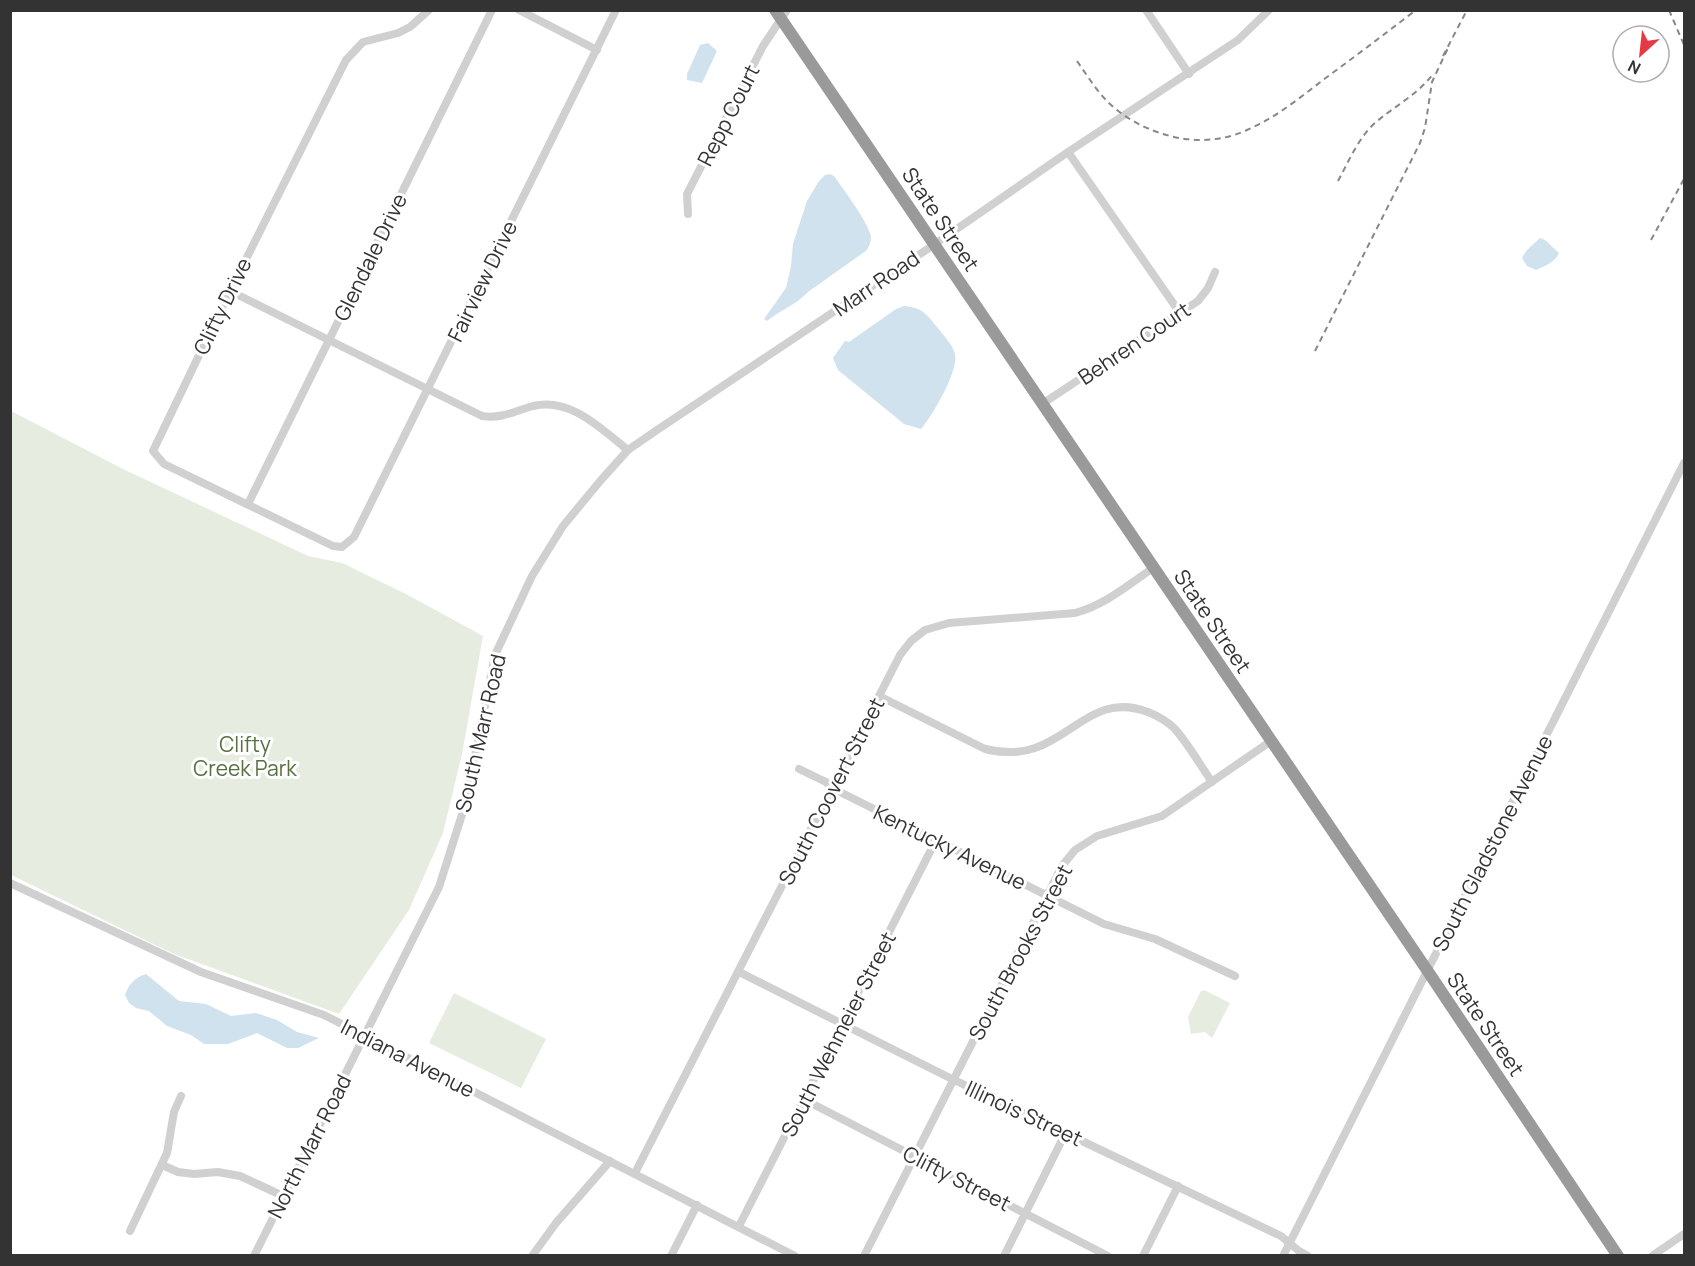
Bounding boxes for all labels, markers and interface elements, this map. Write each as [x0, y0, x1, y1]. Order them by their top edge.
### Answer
north arrow [1611, 24, 1671, 84]
text: N [1624, 55, 1644, 80]
street label: Repp Court [691, 60, 765, 170]
street label: State Street [896, 162, 986, 276]
street label: Glendale Drive [327, 189, 413, 325]
street label: Fairview Drive [441, 216, 523, 346]
street label: Marr Road [827, 244, 925, 322]
street label: Clifty Drive [186, 253, 258, 359]
street label: Behren Court [1072, 295, 1196, 391]
street label: State Street [1168, 564, 1258, 678]
street label: South Marr Road [448, 651, 512, 815]
street label: South Coovert Street [772, 693, 890, 889]
park label: Clifty Creek Park [193, 730, 297, 782]
street label: South Gladstone Avenue [1425, 730, 1559, 956]
street label: Kentucky Avenue [869, 798, 1031, 896]
street label: South Brooks Street [962, 859, 1078, 1045]
street label: South Wehmeier Street [774, 927, 902, 1141]
street label: State Street [1441, 967, 1531, 1081]
street label: Indiana Avenue [336, 1012, 480, 1104]
street label: North Marr Road [261, 1069, 357, 1223]
street label: Illinois Street [961, 1074, 1087, 1152]
street label: Clifty Street [898, 1139, 1016, 1217]

